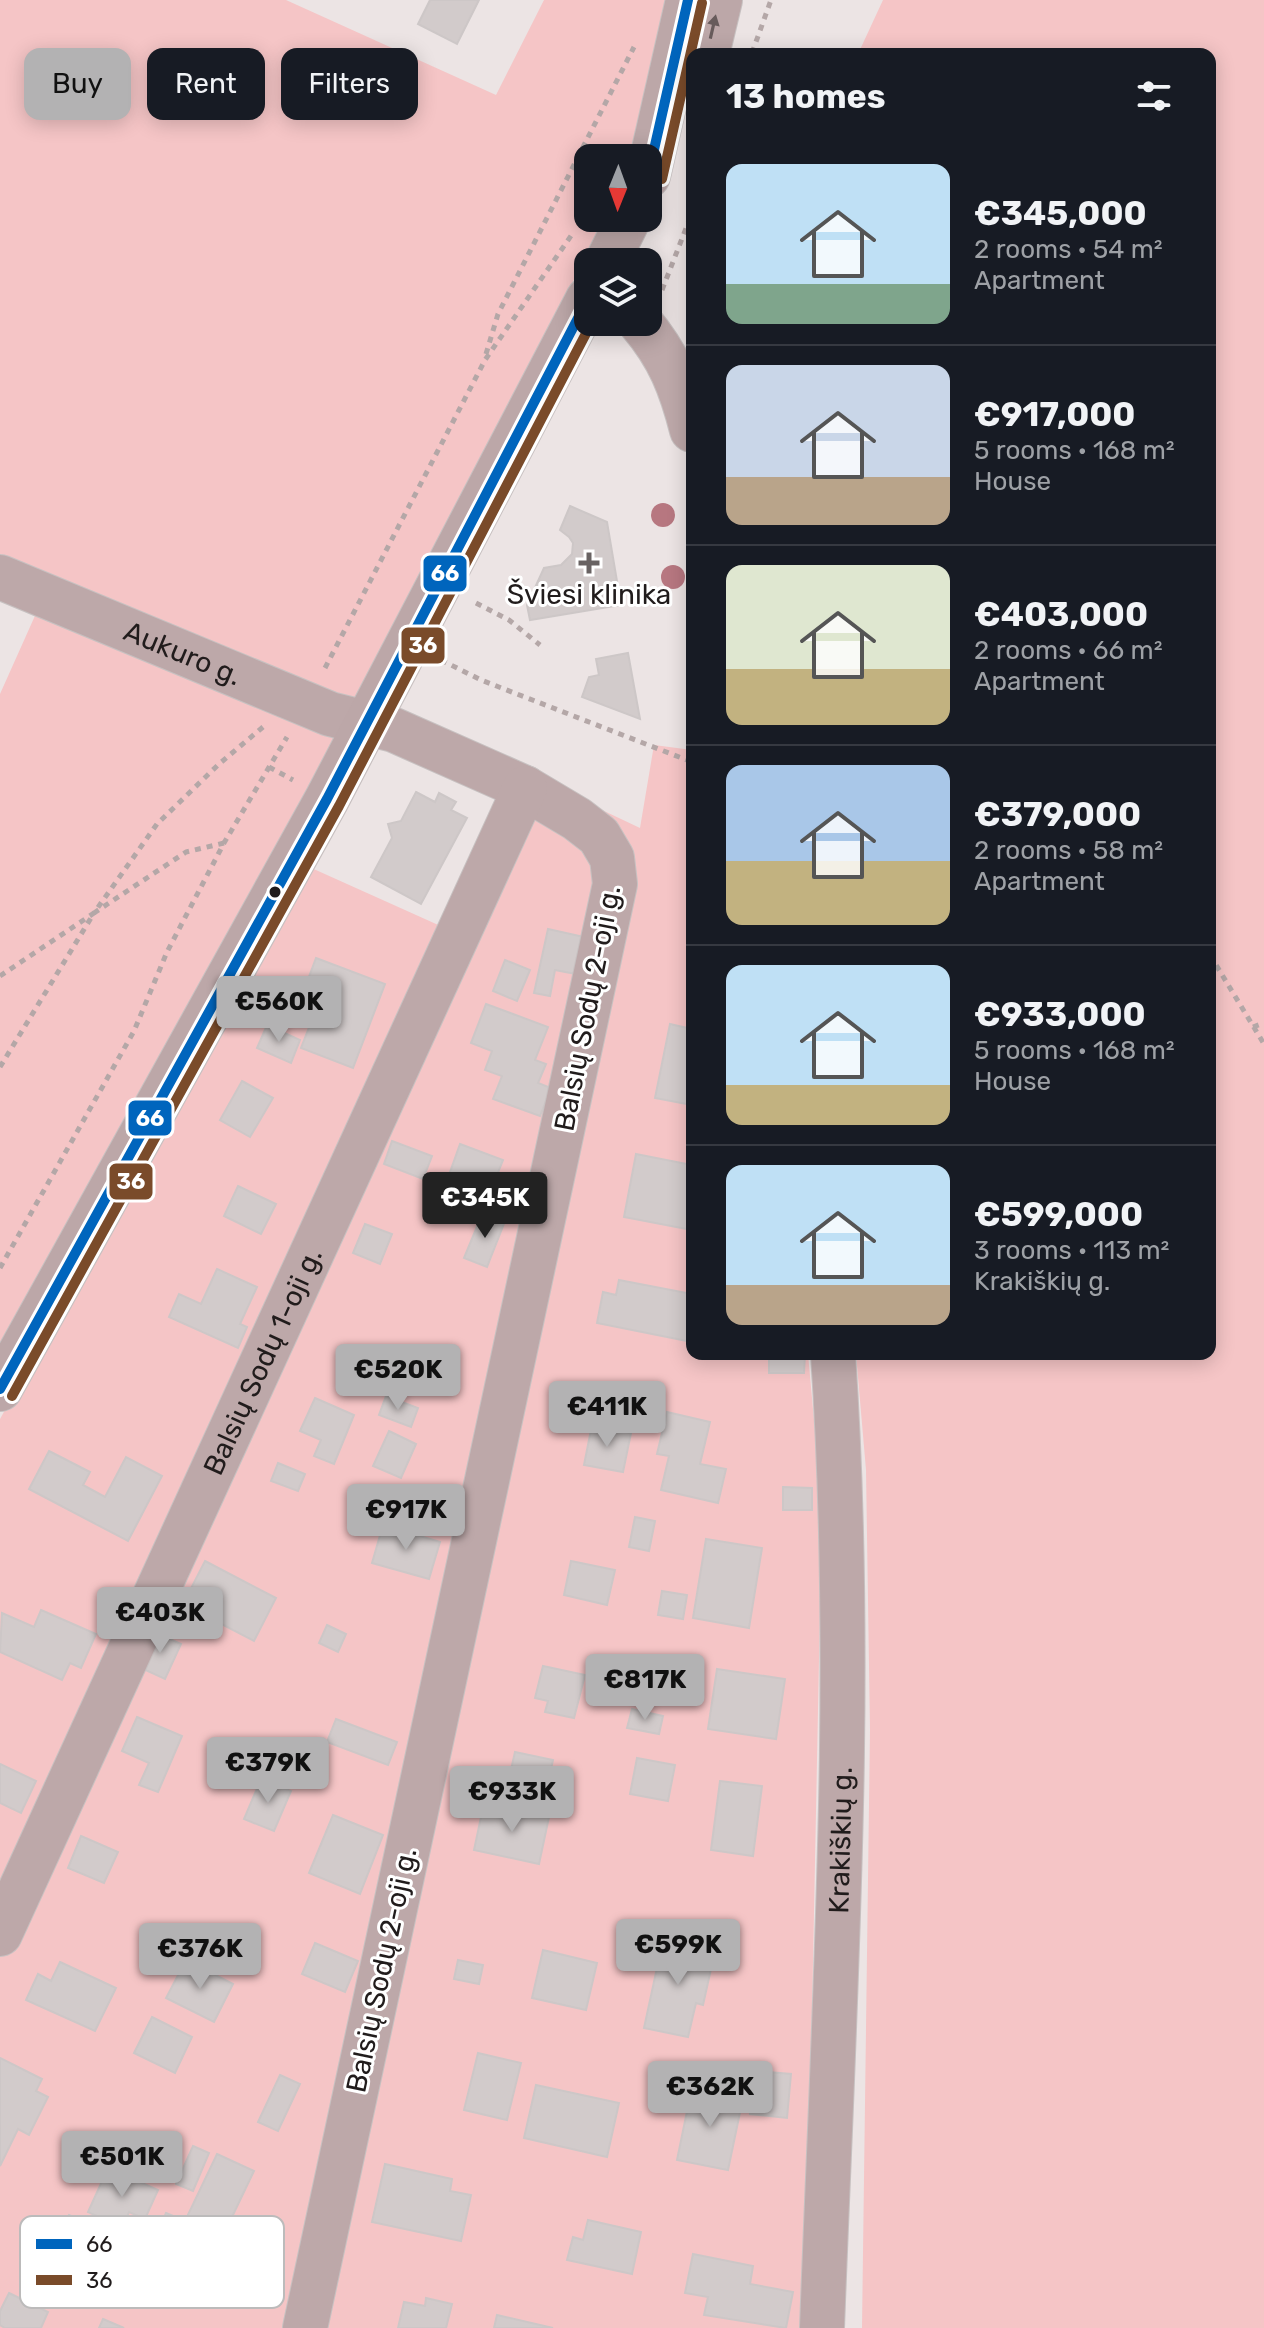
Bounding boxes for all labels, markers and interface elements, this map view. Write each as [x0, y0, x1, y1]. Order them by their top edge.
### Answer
one-way arrow [708, 14, 720, 39]
chip: Buy [24, 48, 131, 120]
chip: Rent [147, 48, 265, 120]
chip: Filters [281, 48, 418, 120]
icon: filters [1132, 74, 1176, 118]
text: 13 homes [726, 76, 886, 117]
north arrow [574, 144, 662, 232]
map controls [574, 144, 662, 336]
text: €345,000 [974, 193, 1147, 234]
icon: home [790, 196, 886, 292]
text: 2 rooms · 54 m² [974, 234, 1163, 265]
button: layers [574, 248, 662, 336]
text: Apartment [974, 265, 1105, 296]
text: €917,000 [974, 394, 1136, 435]
icon: home [790, 397, 886, 493]
text: 5 rooms · 168 m² [974, 435, 1175, 466]
text: House [974, 466, 1051, 497]
marker: Šviesi klinika [578, 552, 600, 574]
line badge: 66 [422, 554, 468, 593]
text: 66 [431, 560, 459, 587]
place label: Šviesi klinika [507, 578, 671, 611]
text: €403,000 [974, 594, 1148, 635]
icon: home [790, 597, 886, 693]
street label: Aukuro g. [119, 614, 246, 692]
line badge: 36 [400, 626, 446, 665]
text: 36 [409, 632, 437, 659]
text: 2 rooms · 66 m² [974, 635, 1163, 666]
text: Apartment [974, 666, 1105, 697]
text: €379,000 [974, 794, 1141, 835]
icon: home [790, 797, 886, 893]
text: 2 rooms · 58 m² [974, 835, 1163, 866]
text: Apartment [974, 866, 1105, 897]
street label: Balsių Sodų 2-oji g. [547, 882, 627, 1134]
unlabelled marker [267, 884, 283, 900]
pin: €560K [223, 976, 335, 1044]
text: €560K [234, 986, 324, 1017]
text: €933,000 [974, 994, 1146, 1035]
icon: home [790, 997, 886, 1093]
text: 5 rooms · 168 m² [974, 1035, 1175, 1066]
text: House [974, 1066, 1051, 1097]
line badge: 66 [127, 1099, 173, 1137]
text: 66 [136, 1105, 164, 1132]
line badge: 36 [108, 1162, 154, 1201]
text: 36 [117, 1168, 145, 1195]
pin: €345K [429, 1172, 541, 1240]
text: €345K [440, 1182, 530, 1213]
text: €599,000 [974, 1194, 1143, 1235]
icon: home [790, 1197, 886, 1293]
text: 3 rooms · 113 m² [974, 1235, 1169, 1266]
street label: Balsių Sodų 1-oji g. [197, 1243, 329, 1480]
text: Krakiškių g. [974, 1266, 1110, 1297]
pin: €520K [342, 1344, 454, 1412]
text: €520K [353, 1354, 443, 1385]
pin: €411K [551, 1381, 663, 1449]
text: €411K [567, 1391, 647, 1422]
pin: €917K [350, 1484, 462, 1552]
text: €917K [365, 1494, 447, 1525]
pin: €403K [104, 1587, 216, 1655]
text: €403K [115, 1597, 205, 1628]
pin: €817K [589, 1654, 701, 1722]
text: €817K [603, 1664, 687, 1695]
pin: €379K [212, 1737, 324, 1805]
text: €379K [225, 1747, 311, 1778]
pin: €933K [456, 1766, 568, 1834]
street label: Krakiškių g. [822, 1767, 859, 1914]
text: €933K [468, 1776, 556, 1807]
street label: Balsių Sodų 2-oji g. [339, 1845, 424, 2096]
pin: €599K [622, 1919, 734, 1987]
pin: €376K [144, 1923, 256, 1991]
text: €599K [634, 1929, 722, 1960]
text: €376K [157, 1933, 243, 1964]
pin: €362K [654, 2061, 766, 2129]
text: €362K [666, 2071, 754, 2102]
pin: €501K [66, 2131, 178, 2199]
text: €501K [79, 2141, 165, 2172]
legend [20, 2216, 284, 2308]
text: 66 [86, 2231, 113, 2258]
text: 36 [86, 2267, 113, 2294]

